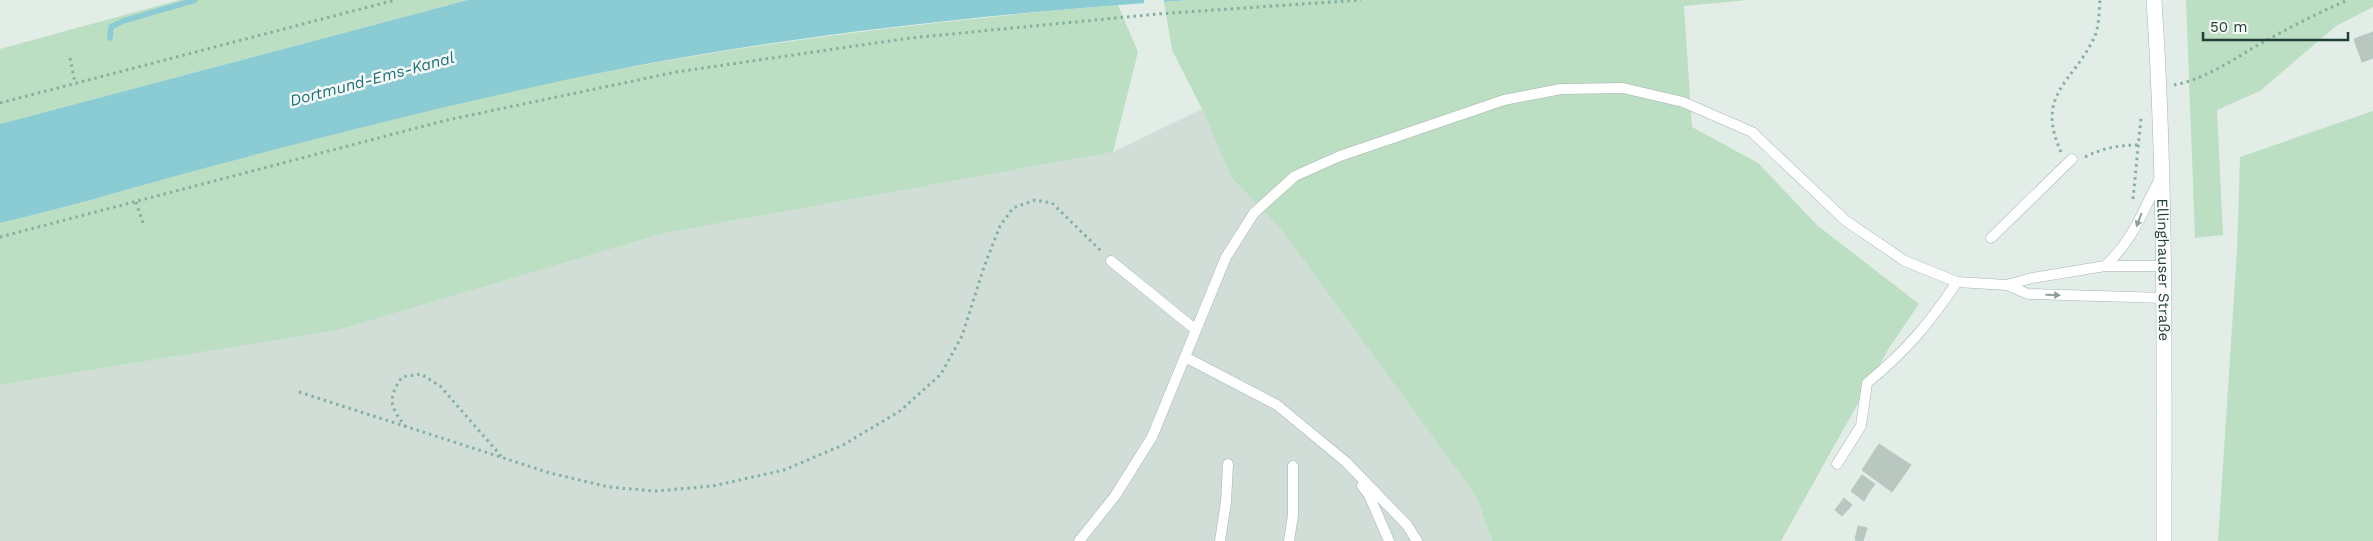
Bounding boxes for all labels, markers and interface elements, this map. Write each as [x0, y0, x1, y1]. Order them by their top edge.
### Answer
scale bar [2203, 10, 2348, 42]
text: 50 m [2210, 18, 2247, 36]
water label: Dortmund-Ems-Kanal [288, 48, 457, 110]
street label: Ellinghauser Straße [2153, 198, 2173, 341]
one-way arrow [2135, 212, 2142, 227]
one-way arrow [2046, 291, 2062, 299]

